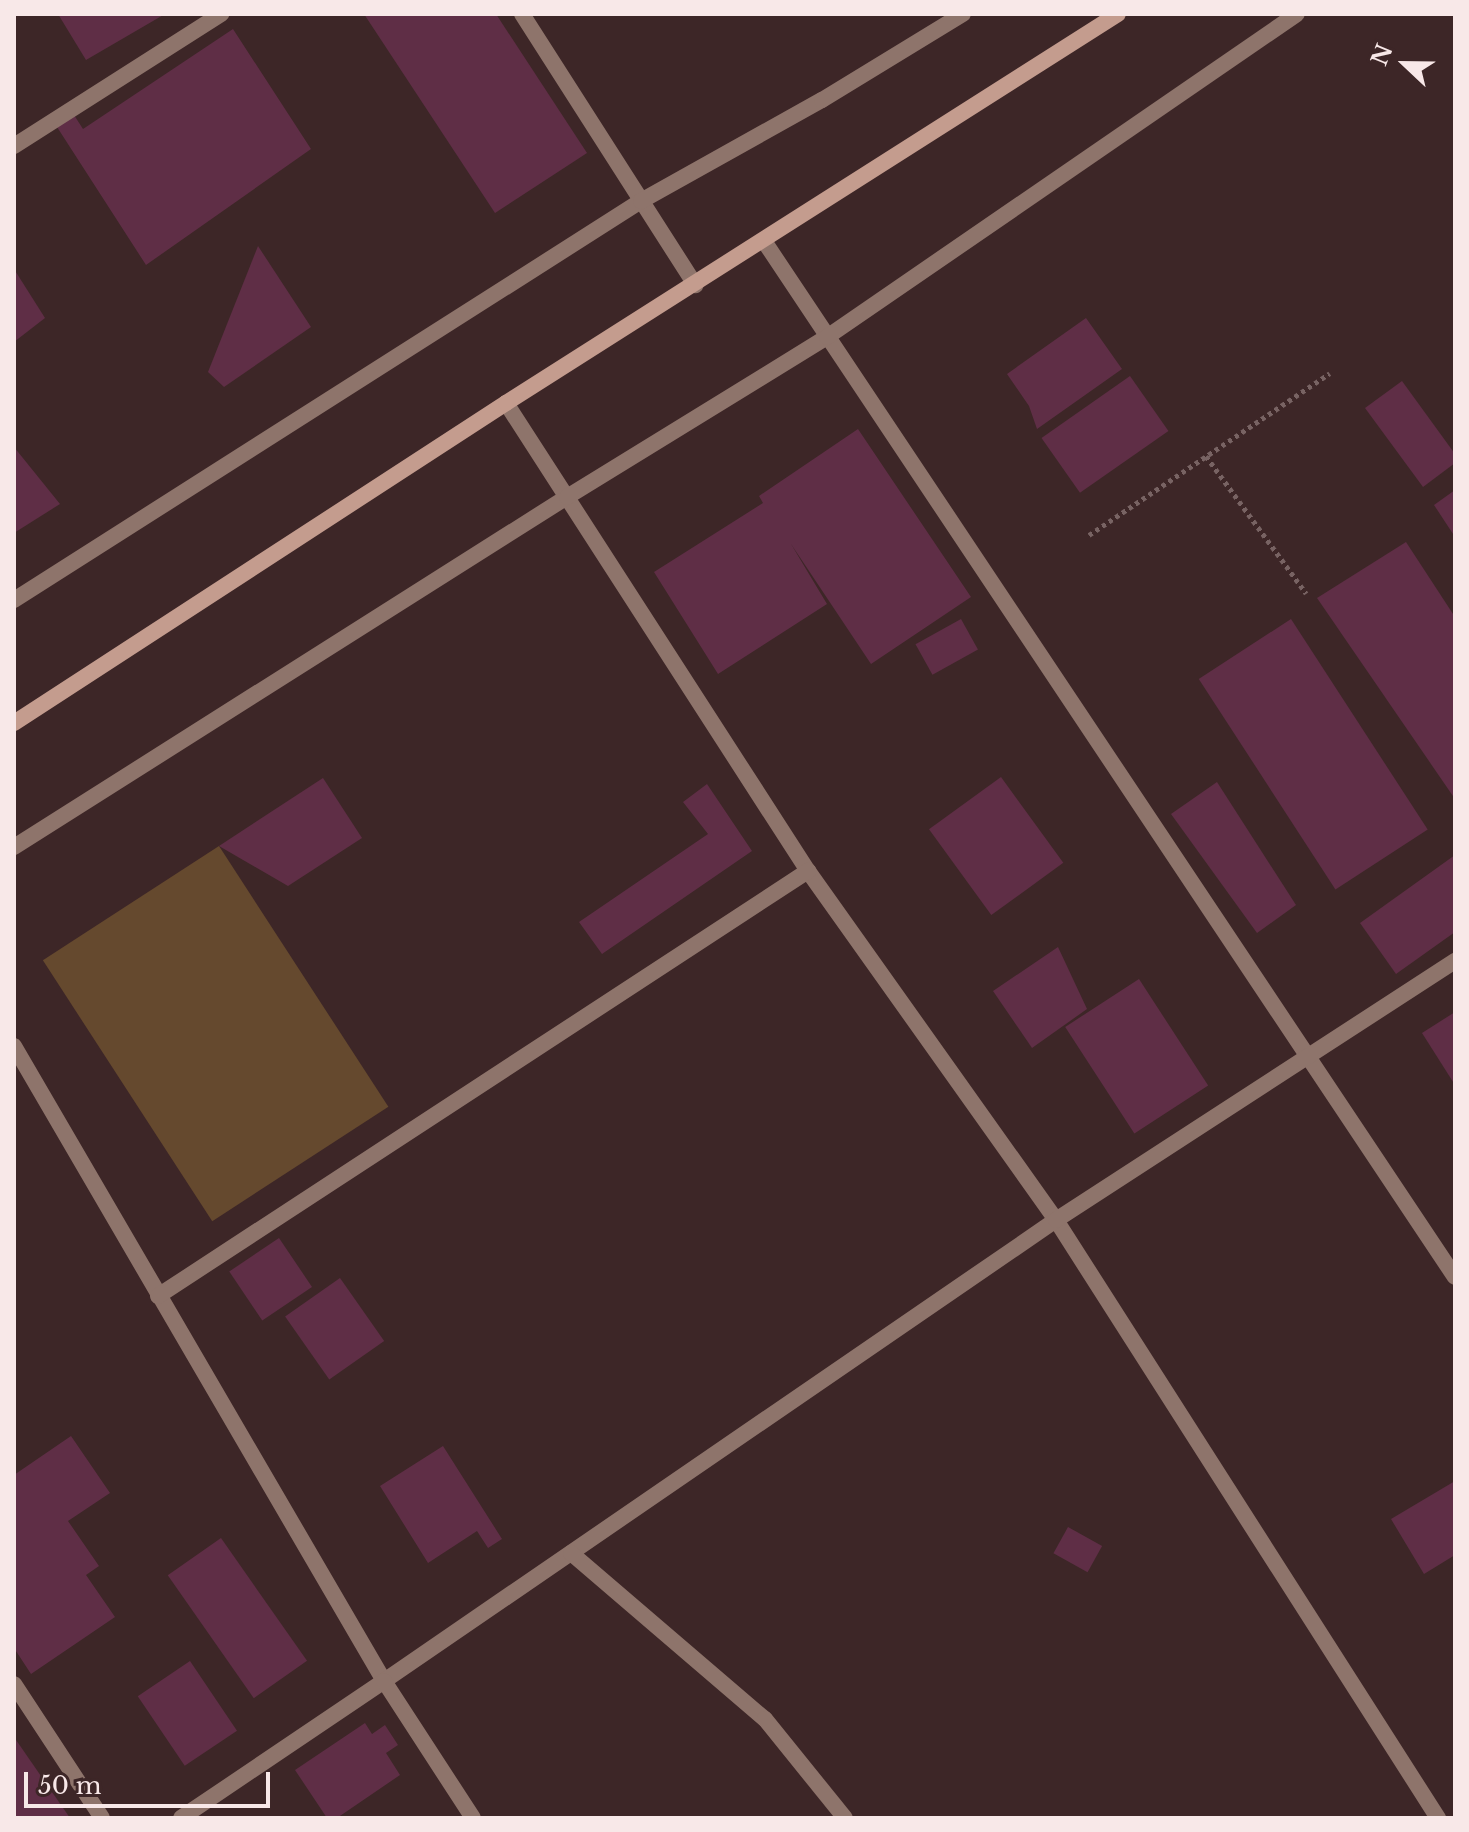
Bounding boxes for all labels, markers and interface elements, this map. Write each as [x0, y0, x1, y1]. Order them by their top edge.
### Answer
north arrow [1365, 24, 1445, 104]
text: N [1366, 40, 1399, 69]
scale bar [28, 1756, 274, 1806]
text: 50 m [38, 1771, 101, 1800]

